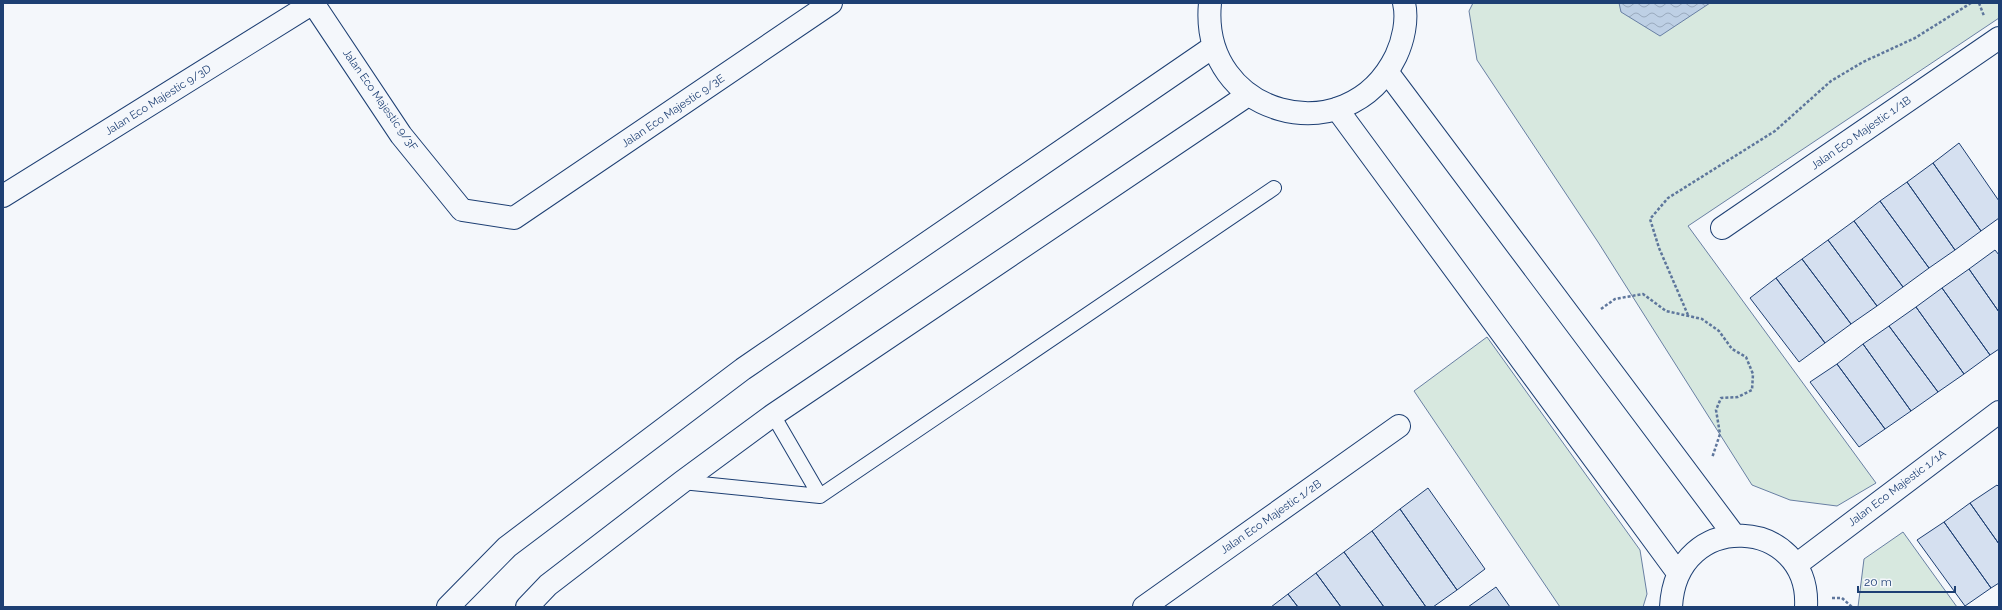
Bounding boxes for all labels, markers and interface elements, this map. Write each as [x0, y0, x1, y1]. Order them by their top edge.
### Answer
street label: Jalan Eco Majestic 9/3F [340, 47, 420, 154]
street label: Jalan Eco Majestic 9/3D [103, 62, 214, 138]
street label: Jalan Eco Majestic 9/3E [619, 72, 727, 150]
street label: Jalan Eco Majestic 1/1B [1808, 93, 1914, 173]
street label: Jalan Eco Majestic 1/1A [1845, 447, 1949, 529]
street label: Jalan Eco Majestic 1/2B [1218, 477, 1324, 557]
scale bar [1858, 568, 1955, 594]
text: 20 m [1864, 575, 1892, 589]

